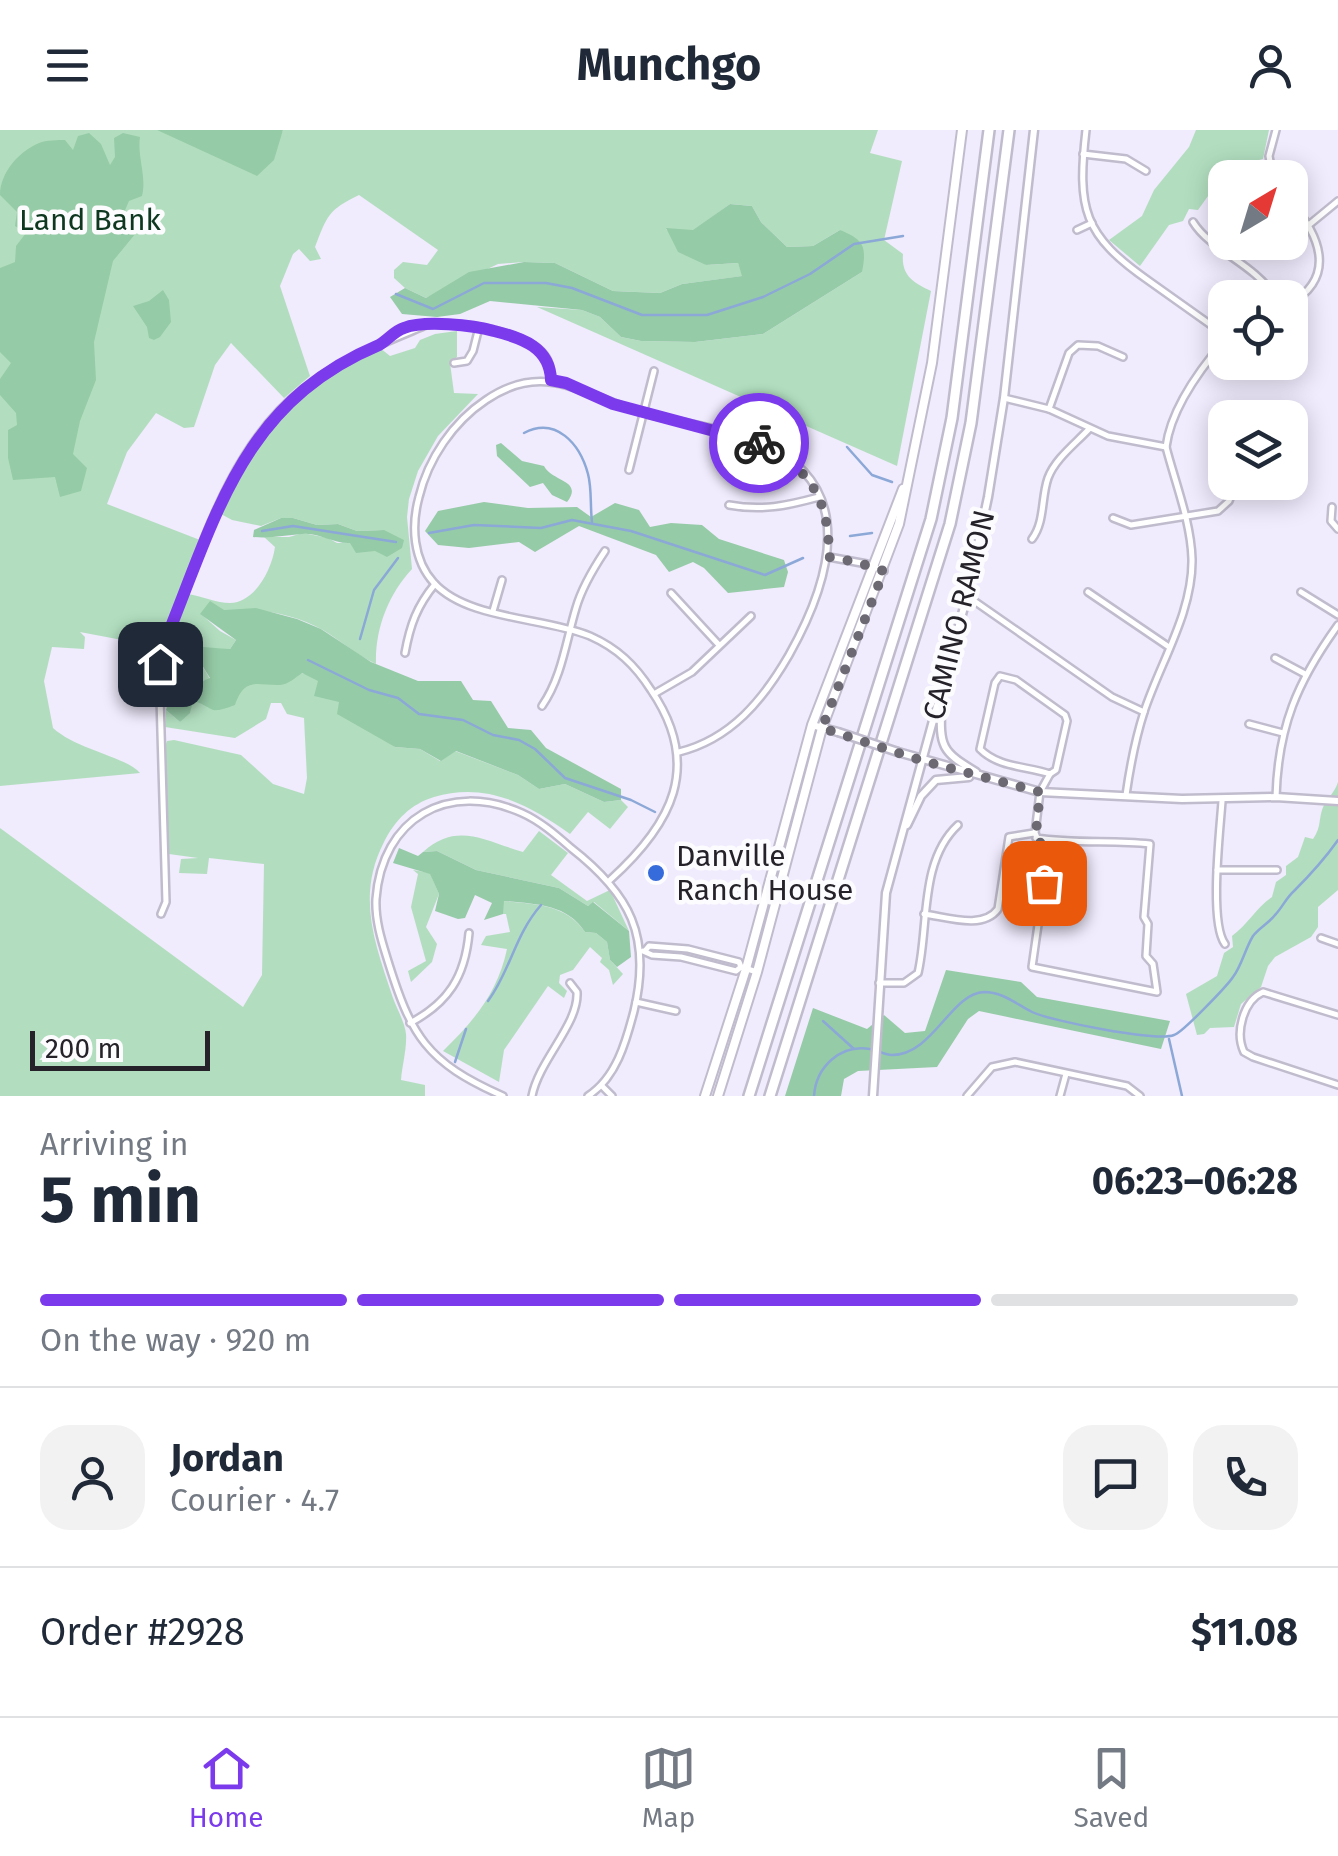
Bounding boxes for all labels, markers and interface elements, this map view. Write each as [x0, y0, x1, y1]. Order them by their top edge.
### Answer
icon: menu [40, 38, 95, 93]
text: Munchgo [577, 38, 761, 92]
icon: person [1243, 38, 1298, 93]
north arrow [1208, 160, 1308, 260]
map controls [1208, 160, 1308, 500]
park label: Land Bank [19, 202, 162, 238]
button: locate [1208, 280, 1308, 380]
courier [709, 393, 809, 493]
button: layers [1208, 400, 1308, 500]
icon: bike [732, 416, 787, 471]
street label: CAMINO RAMON [916, 506, 1002, 724]
pin [118, 622, 203, 707]
icon: home [133, 637, 188, 692]
place label: Danville Ranch House [676, 838, 853, 908]
pin [1002, 841, 1087, 926]
icon: bag [1017, 856, 1072, 911]
marker: Danville Ranch House [645, 862, 667, 884]
scale bar [30, 1026, 210, 1070]
text: 200 m [45, 1032, 122, 1065]
text: Arriving in [40, 1125, 188, 1163]
text: 06:23–06:28 [1092, 1158, 1298, 1204]
text: 5 min [40, 1161, 201, 1239]
text: On the way · 920 m [40, 1321, 311, 1359]
button: person [40, 1425, 145, 1530]
button: chat [1063, 1425, 1168, 1530]
button: phone [1193, 1425, 1298, 1530]
text: Jordan [170, 1435, 284, 1481]
text: Courier · 4.7 [170, 1481, 339, 1519]
text: Order #2928 [40, 1609, 245, 1655]
text: $11.08 [1191, 1609, 1298, 1655]
tab: Home [189, 1741, 263, 1834]
tab: Map [641, 1741, 696, 1834]
tab: Saved [1073, 1741, 1149, 1834]

